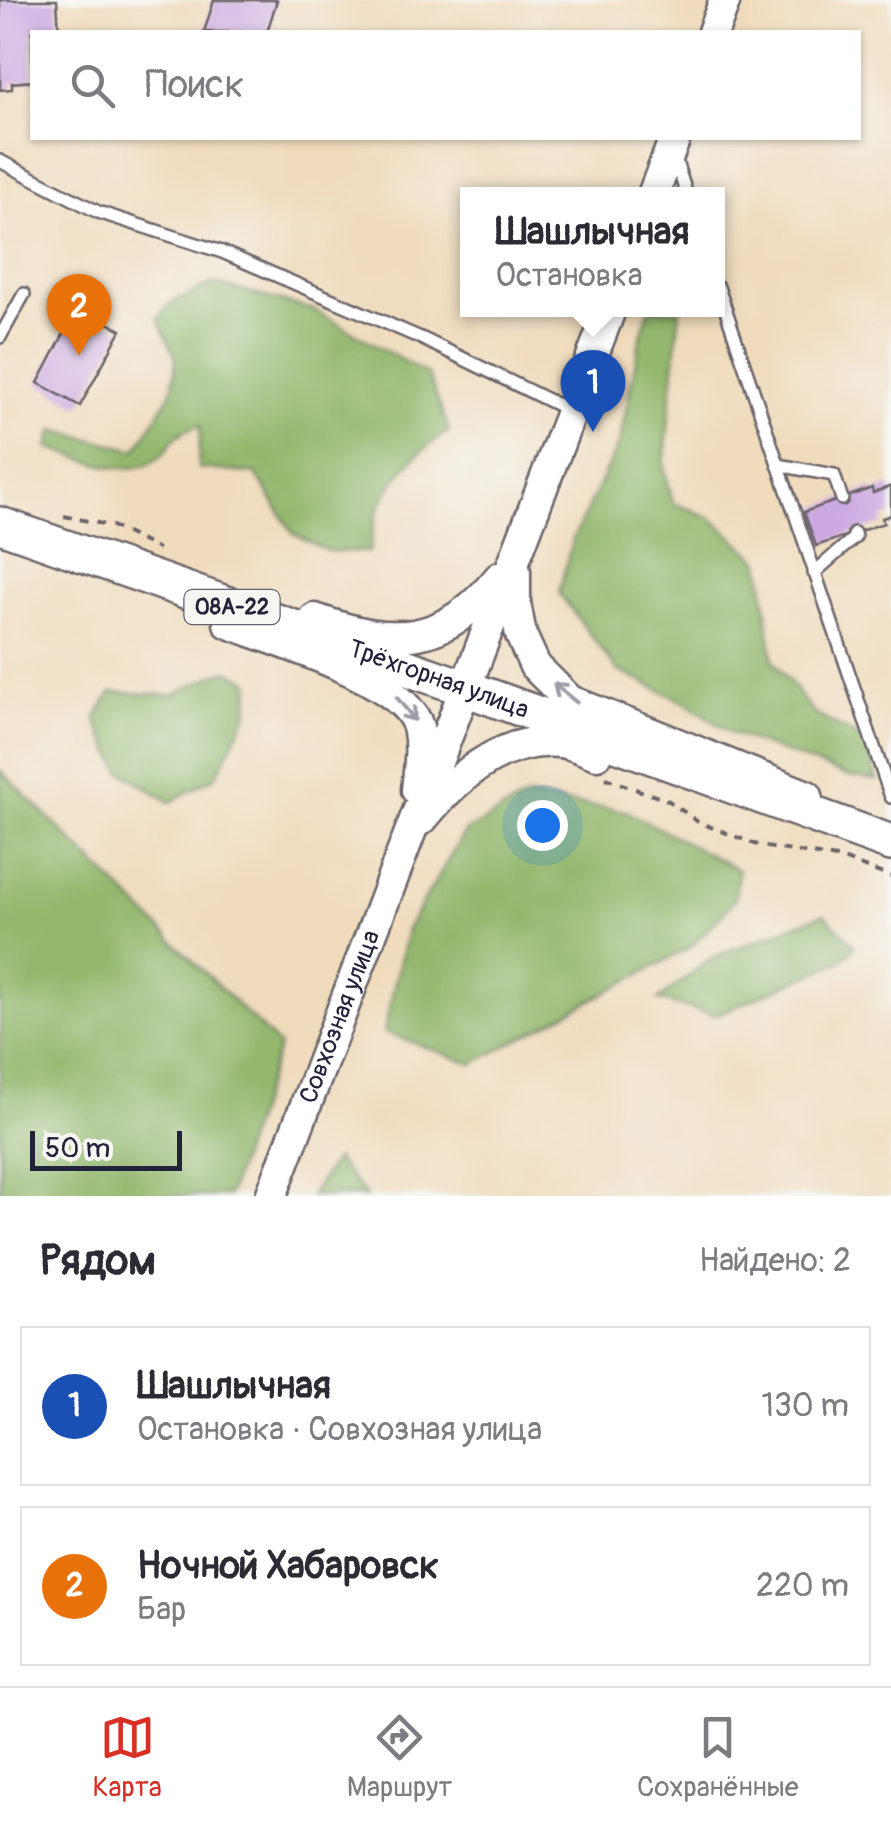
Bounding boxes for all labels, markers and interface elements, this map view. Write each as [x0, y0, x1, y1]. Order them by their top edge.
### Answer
search box [30, 30, 861, 140]
icon: search [65, 58, 120, 113]
text: Поиск [145, 61, 244, 109]
popup [460, 187, 725, 317]
text: Шашлычная [496, 208, 689, 256]
text: Остановка [496, 256, 643, 296]
pin: 2 [46, 274, 112, 356]
pin: 1 [560, 350, 626, 432]
road number: 08А-22 [184, 590, 280, 624]
street label: Трёхгорная улица [344, 633, 533, 725]
one-way arrow [552, 683, 578, 705]
one-way arrow [395, 695, 416, 722]
your location [517, 800, 568, 851]
street label: Совхозная улица [292, 926, 387, 1108]
scale bar [30, 1126, 182, 1170]
text: 50 m [45, 1131, 110, 1166]
text: Рядом [40, 1235, 156, 1287]
text: Найдено: 2 [699, 1241, 851, 1281]
text: Шашлычная [137, 1362, 331, 1410]
text: 1 [68, 1386, 81, 1426]
text: 130 m [761, 1386, 849, 1426]
text: Остановка · Совхозная улица [137, 1410, 542, 1450]
text: Ночной Хабаровск [137, 1542, 439, 1590]
text: 2 [66, 1566, 83, 1606]
text: 220 m [756, 1566, 849, 1606]
text: Бар [137, 1590, 186, 1630]
tab: Карта [92, 1710, 162, 1805]
tab: Маршрут [347, 1710, 452, 1805]
tab: Сохранённые [637, 1710, 799, 1805]

